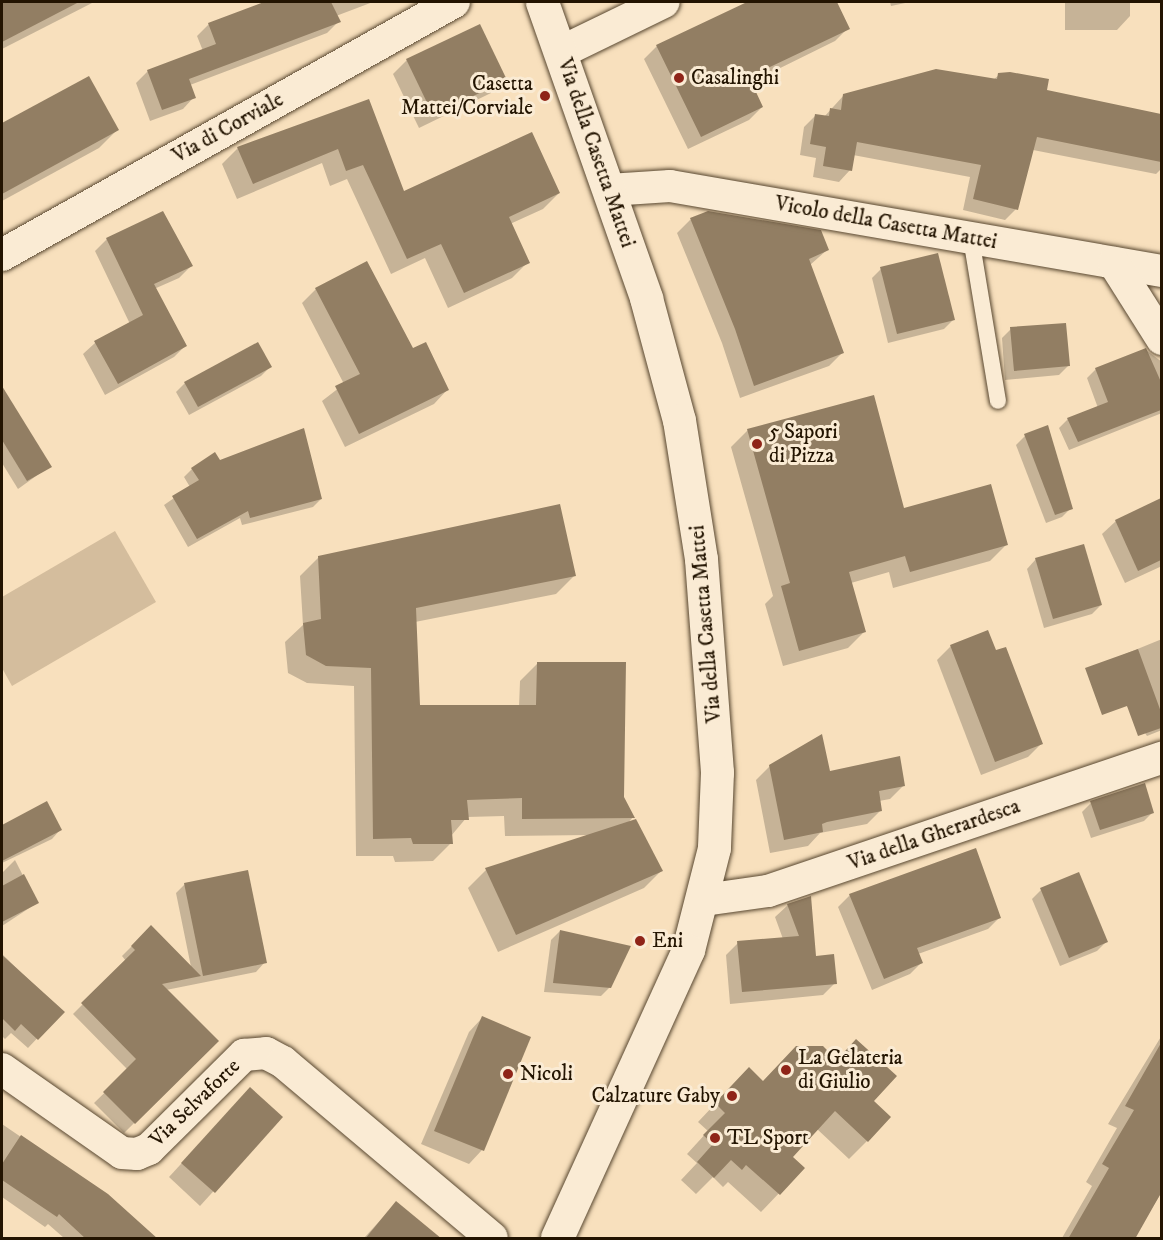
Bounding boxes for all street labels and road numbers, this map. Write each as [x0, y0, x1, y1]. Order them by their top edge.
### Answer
street label: Via della Casetta Mattei [552, 55, 640, 251]
street label: Via di Corviale [168, 87, 288, 169]
street label: Vicolo della Casetta Mattei [773, 191, 999, 255]
street label: Via della Casetta Mattei [685, 524, 727, 724]
street label: Via della Gherardesca [845, 794, 1023, 876]
street label: Via Selvaforte [145, 1054, 245, 1152]

